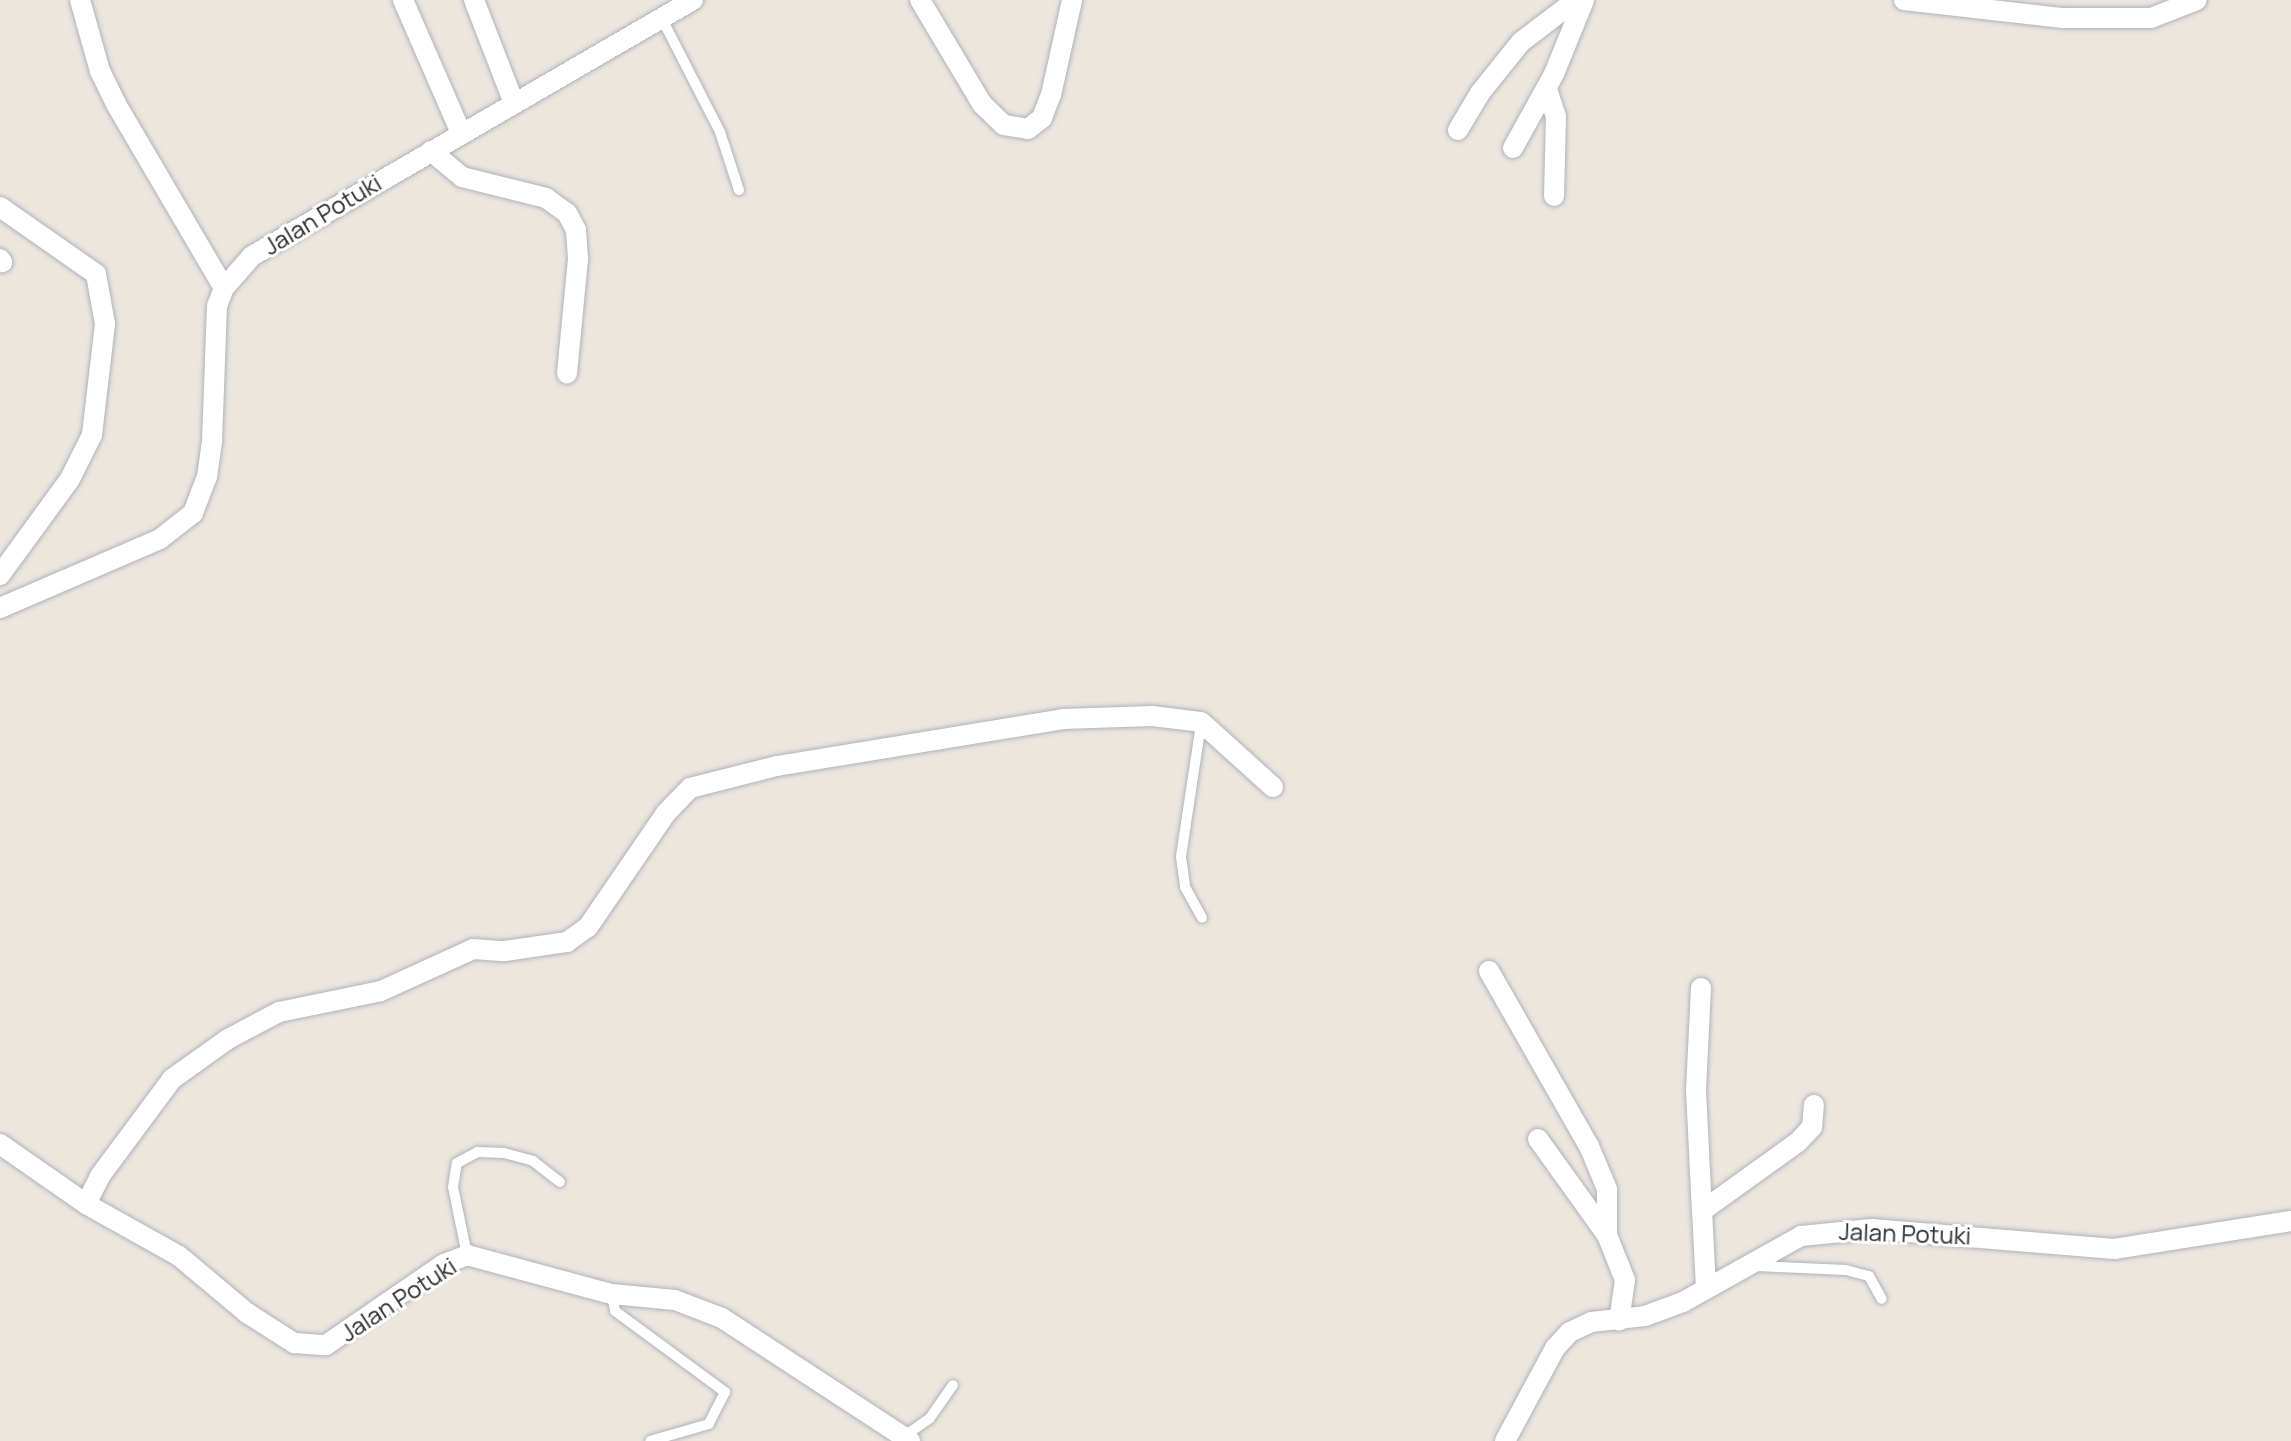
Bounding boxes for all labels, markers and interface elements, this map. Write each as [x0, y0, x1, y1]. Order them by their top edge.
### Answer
street label: Jalan Potuki [258, 168, 386, 260]
street label: Jalan Potuki [1838, 1216, 1972, 1250]
street label: Jalan Potuki [335, 1251, 461, 1347]

